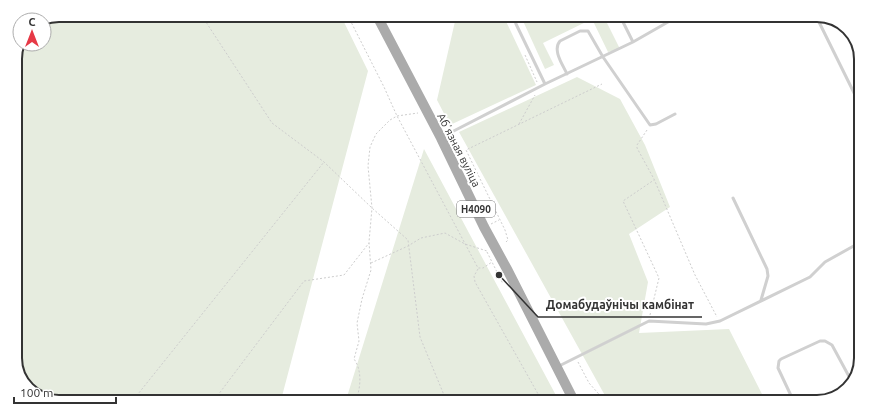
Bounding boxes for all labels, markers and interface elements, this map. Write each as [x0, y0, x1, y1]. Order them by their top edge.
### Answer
north arrow [12, 12, 52, 52]
text: С [28, 16, 36, 28]
street label: Абʼязная вуліца [435, 111, 483, 189]
road number: Н4090 [457, 201, 495, 217]
callout: Домабудаўнічы камбінат [538, 293, 702, 317]
text: Домабудаўнічы камбінат [546, 298, 694, 311]
scale bar [14, 379, 116, 405]
text: 100 m [20, 386, 53, 399]

